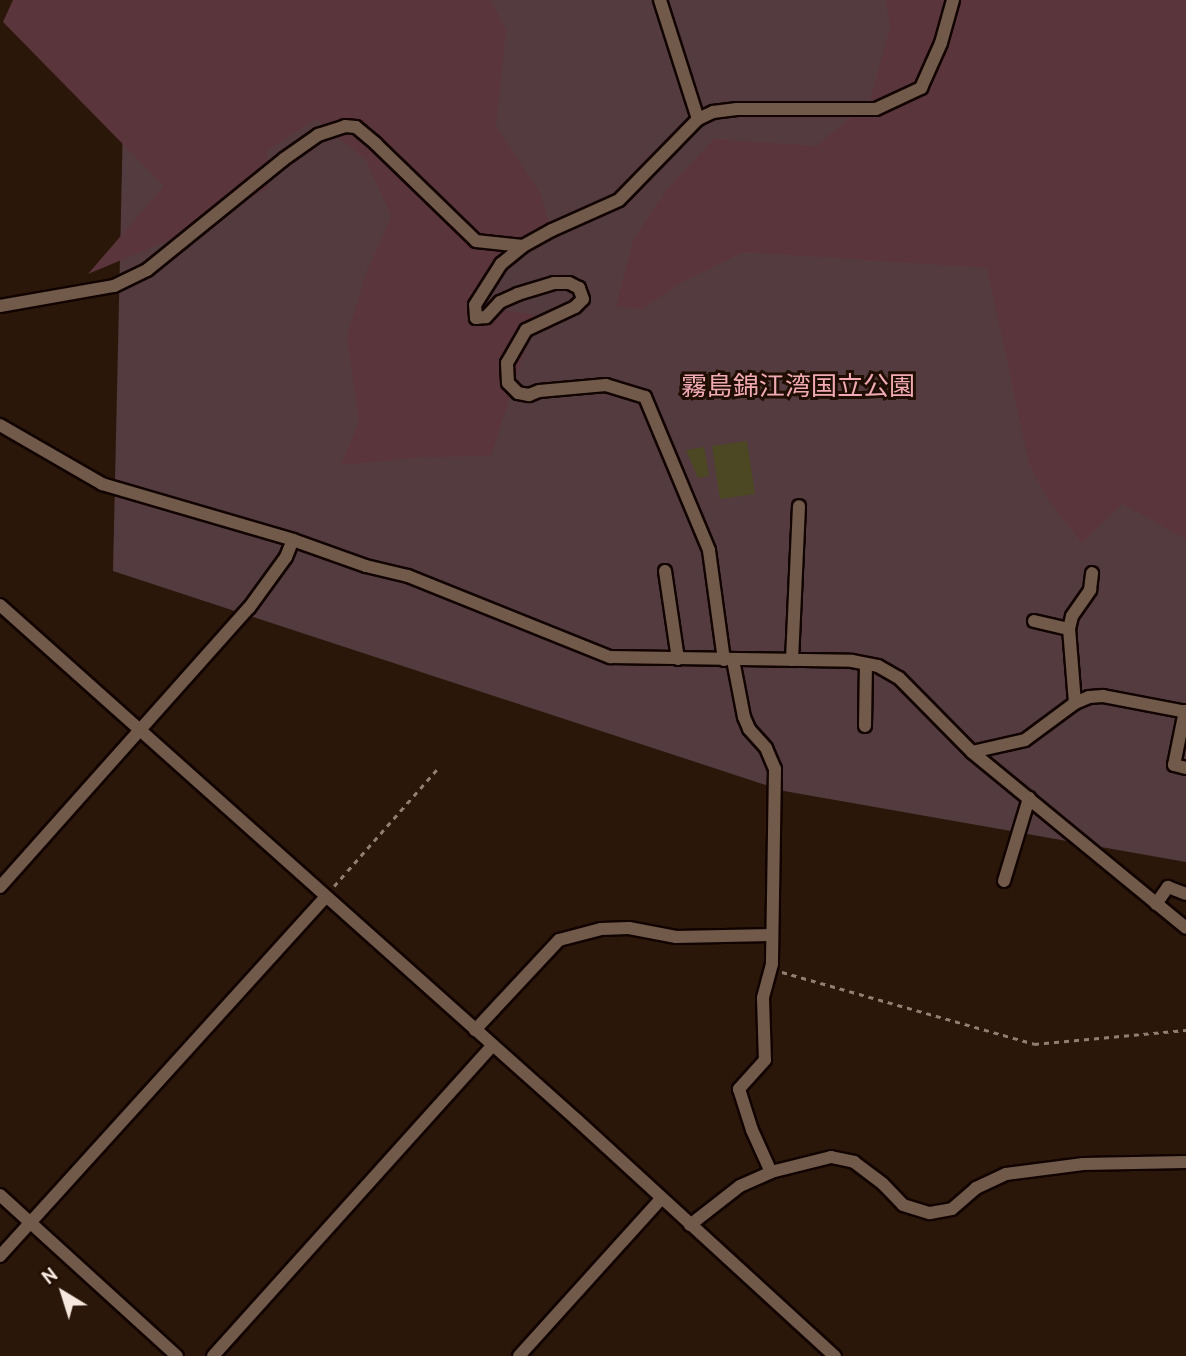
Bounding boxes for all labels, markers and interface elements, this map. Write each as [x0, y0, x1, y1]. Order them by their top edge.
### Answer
park label: 霧島錦江湾国立公園 [681, 371, 915, 403]
north arrow [28, 1258, 98, 1328]
text: N [37, 1263, 62, 1289]

